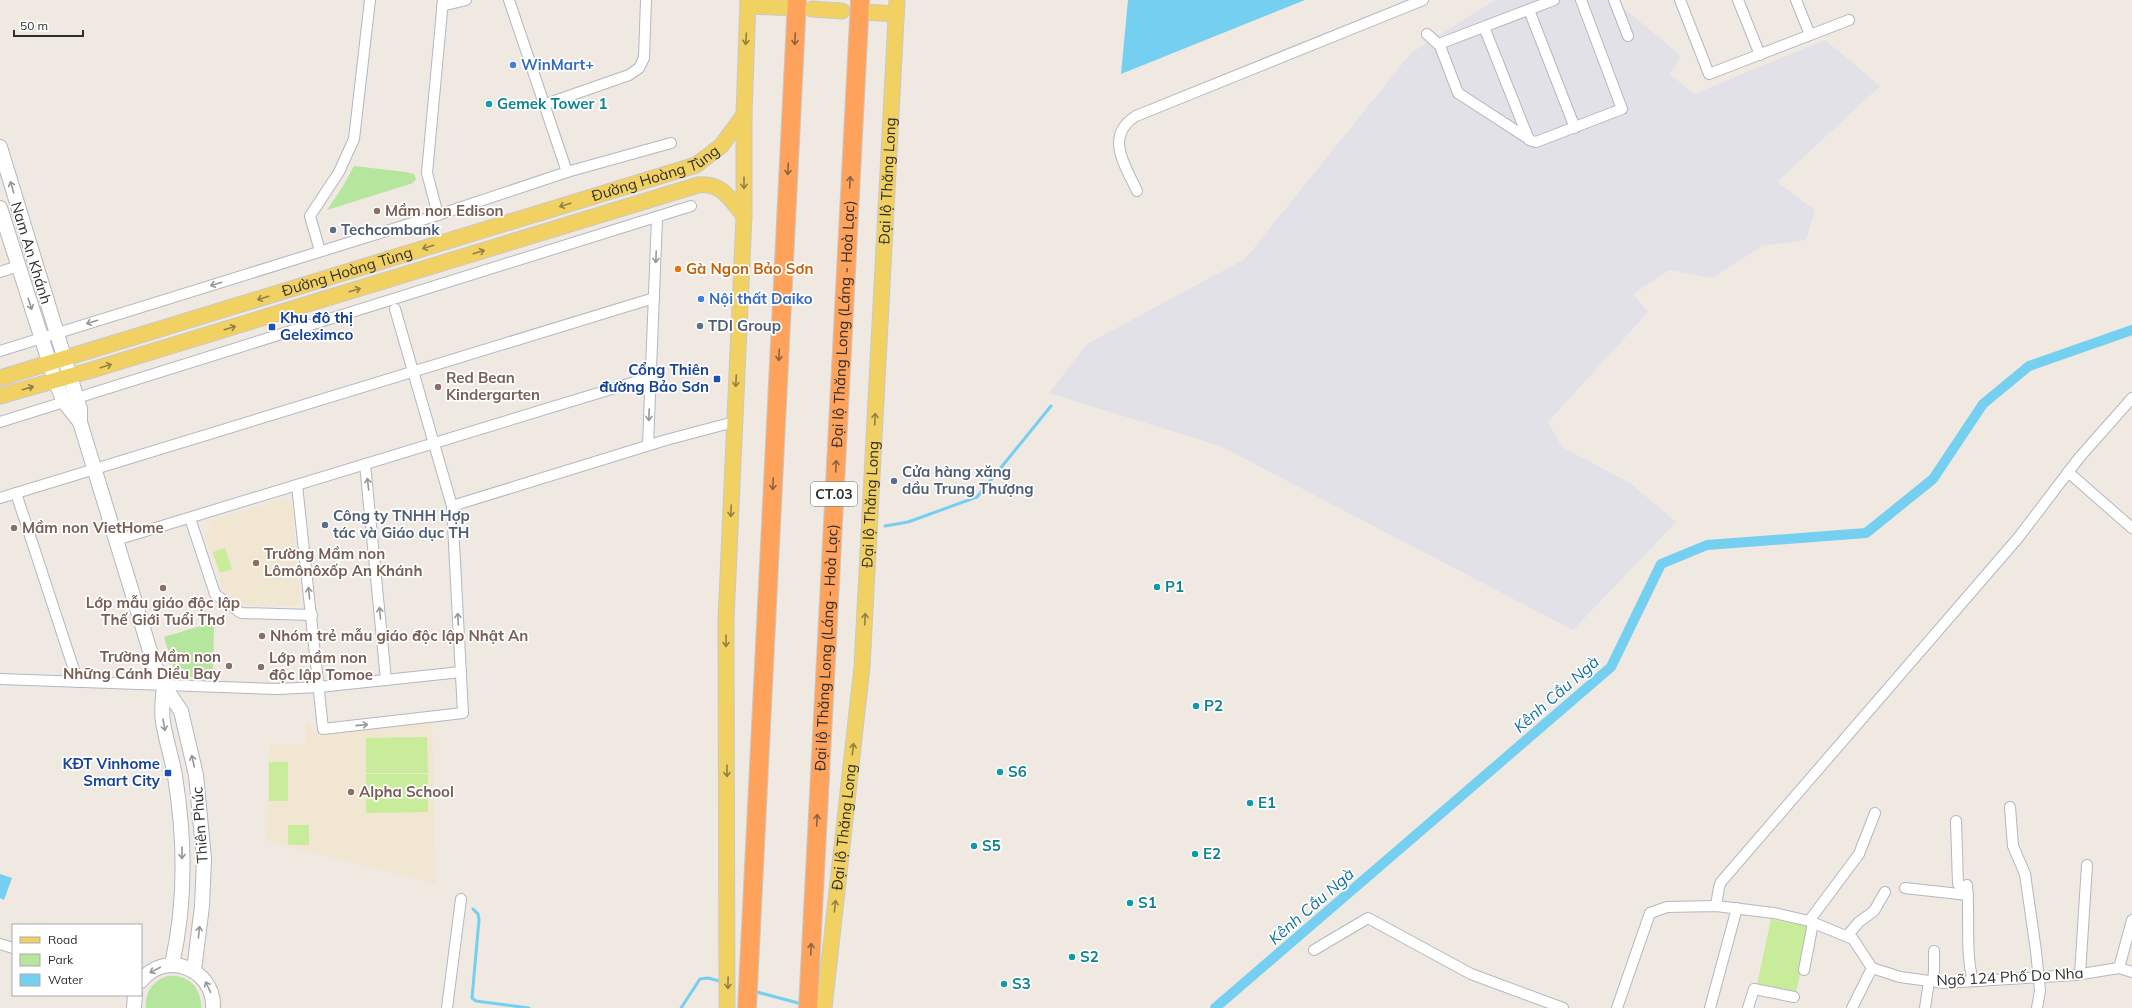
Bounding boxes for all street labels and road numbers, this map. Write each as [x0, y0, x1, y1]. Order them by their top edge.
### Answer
street label: Đại lộ Thăng Long [874, 117, 900, 245]
street label: Đường Hoàng Tùng [589, 141, 723, 205]
street label: Nam An Khánh [7, 199, 56, 306]
street label: Đại lộ Thăng Long (Láng - Hoà Lạc) [827, 200, 859, 448]
street label: Đường Hoàng Tùng [279, 242, 415, 300]
street label: Đại lộ Thăng Long [857, 440, 883, 568]
road number: CT.03 [811, 482, 857, 506]
street label: Đại lộ Thăng Long (Láng - Hoà Lạc) [810, 523, 842, 772]
street label: Đại lộ Thăng Long [827, 763, 860, 891]
street label: Thiên Phúc [187, 786, 212, 864]
street label: Ngõ 124 Phố Do Nha [1936, 963, 2084, 990]

